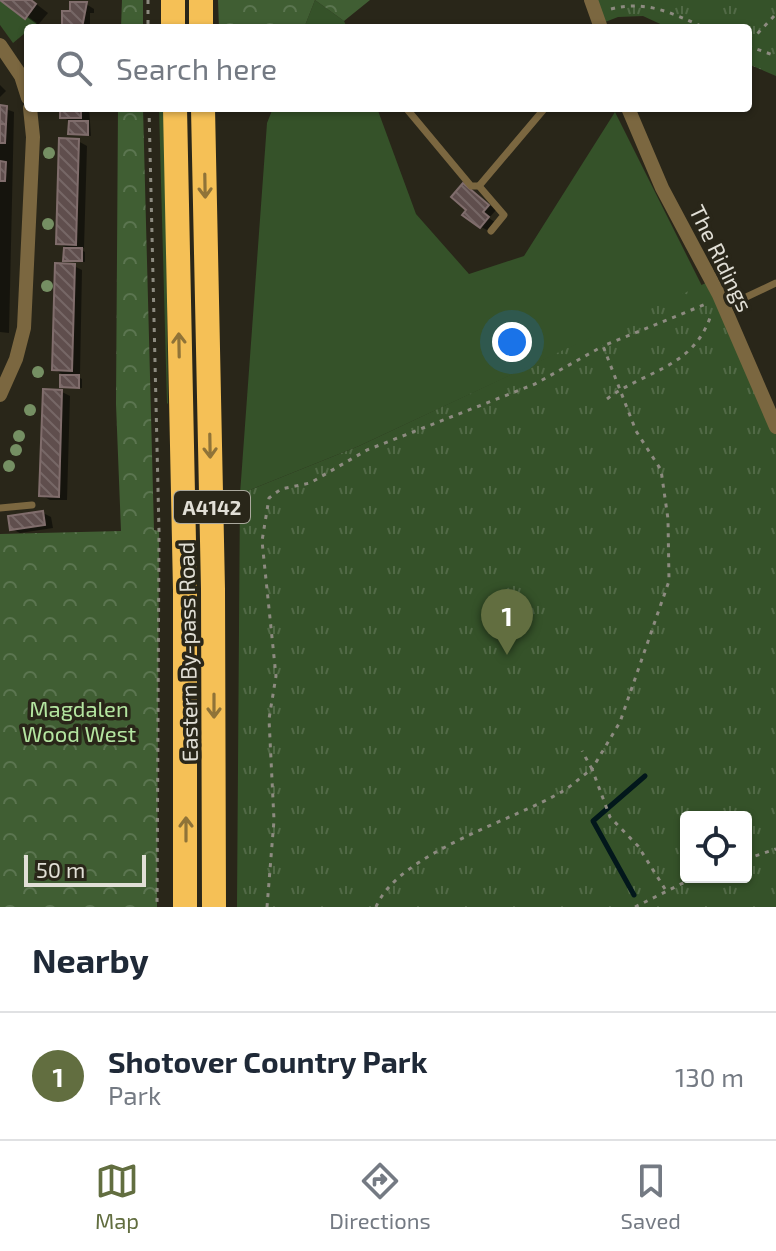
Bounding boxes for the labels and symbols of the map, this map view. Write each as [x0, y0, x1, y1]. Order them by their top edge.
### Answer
one-way arrow [197, 172, 212, 199]
street label: The Ridings [685, 200, 759, 316]
your location [492, 322, 532, 362]
one-way arrow [171, 332, 186, 359]
one-way arrow [203, 432, 218, 459]
road number: A4142 [174, 491, 250, 523]
street label: Eastern By-pass Road [172, 542, 202, 762]
pin: 1 [481, 589, 533, 655]
one-way arrow [206, 692, 222, 719]
park label: Magdalen Wood West [22, 695, 136, 746]
one-way arrow [178, 816, 194, 843]
scale bar [24, 851, 146, 887]

